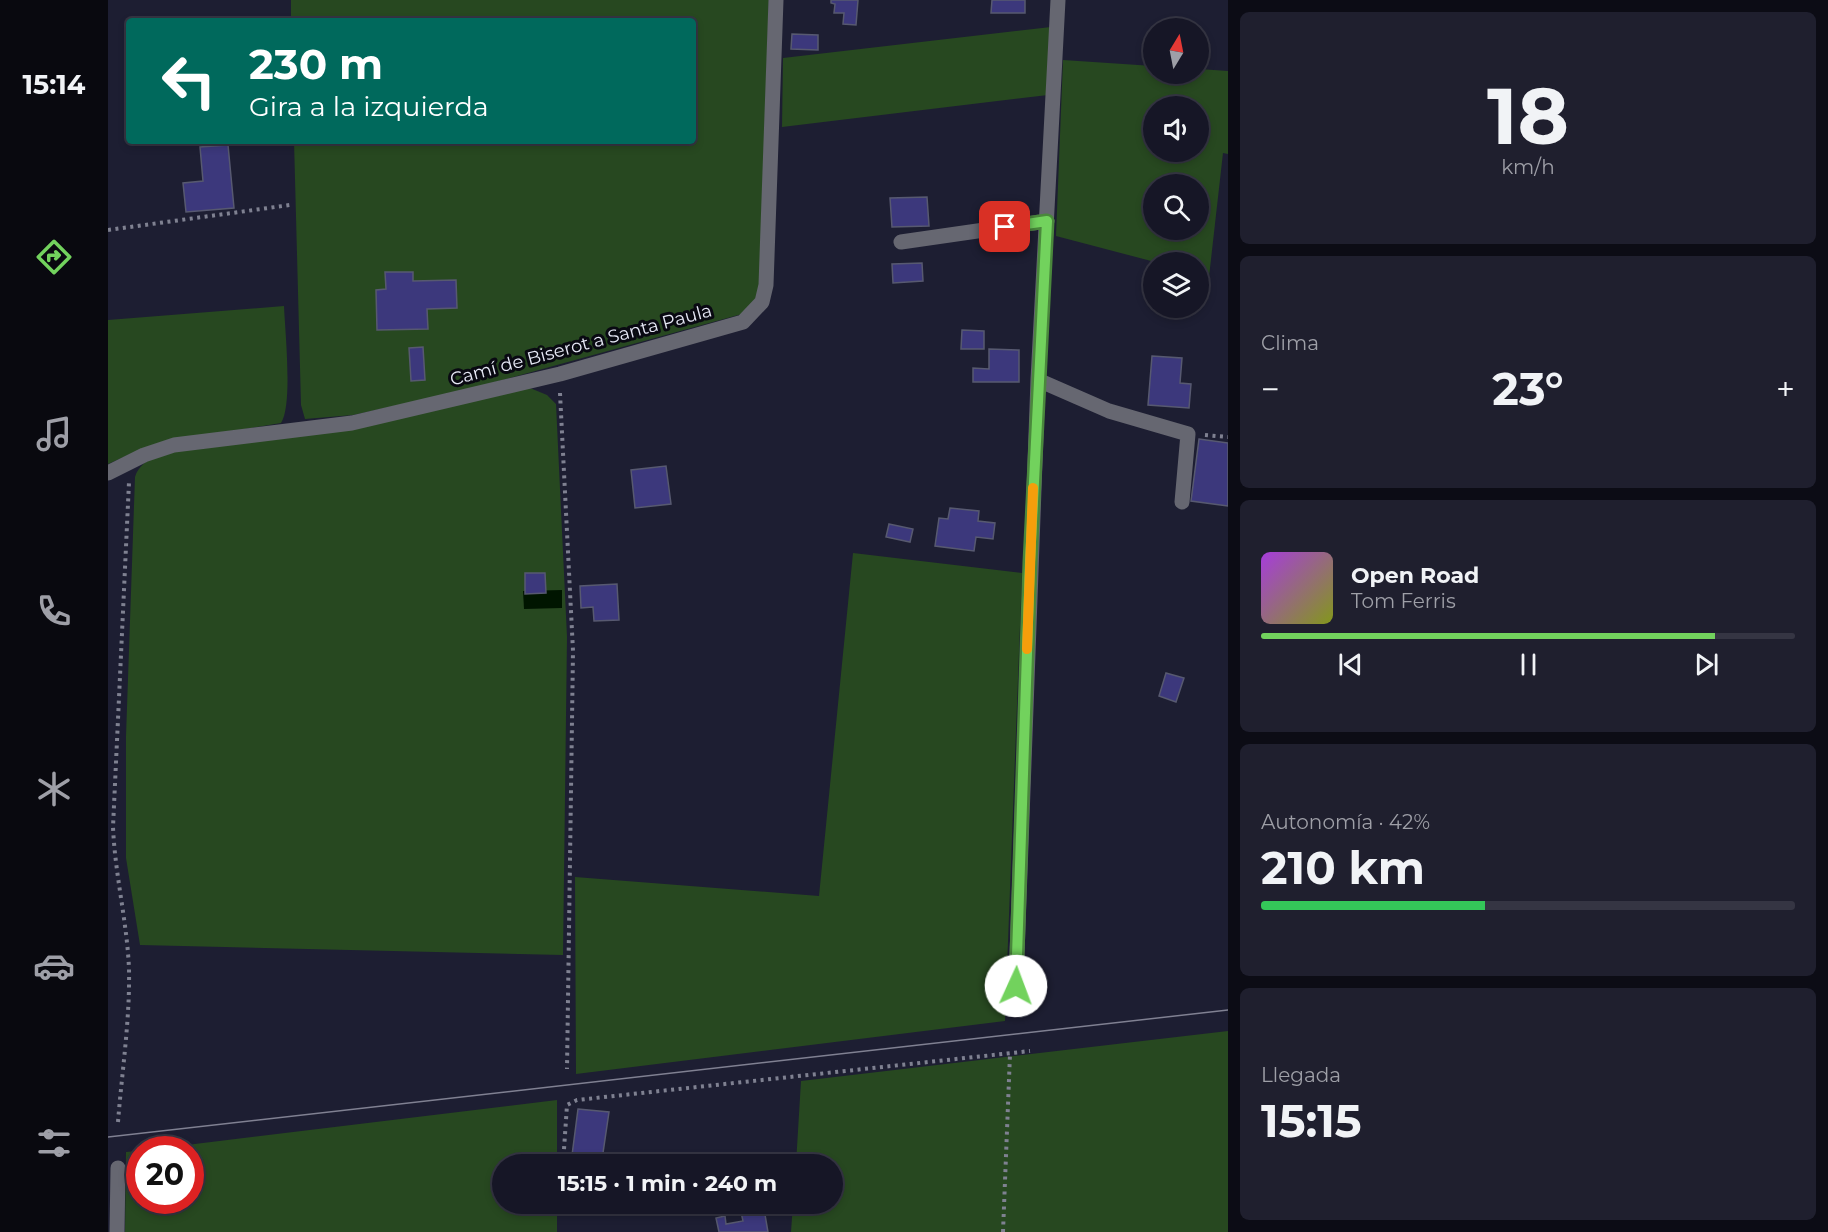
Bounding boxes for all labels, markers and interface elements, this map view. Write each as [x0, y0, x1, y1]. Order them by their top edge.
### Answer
north arrow [1143, 18, 1209, 84]
map controls [1143, 18, 1209, 318]
text: 230 m [249, 38, 383, 90]
icon: left [150, 42, 228, 120]
text: 15:14 [23, 68, 85, 101]
text: 18 [1487, 68, 1569, 164]
text: Gira a la izquierda [249, 90, 489, 123]
button: sound [1143, 96, 1209, 162]
text: km/h [1501, 155, 1555, 179]
button: search [1143, 174, 1209, 240]
pin [979, 201, 1030, 252]
icon: arrive [988, 210, 1021, 243]
icon: directions [33, 236, 75, 278]
button: layers [1143, 252, 1209, 318]
street label: Camí de Biserot a Santa Paula [448, 299, 714, 391]
text: Clima [1261, 331, 1319, 355]
text: 23° [1492, 361, 1564, 416]
text: − [1261, 369, 1280, 409]
text: + [1776, 369, 1795, 409]
icon: music [33, 413, 75, 455]
text: Open Road [1351, 562, 1479, 589]
text: Tom Ferris [1351, 589, 1456, 613]
icon: phone [33, 590, 75, 632]
icon: previous [1334, 648, 1367, 681]
icon: pause [1512, 648, 1545, 681]
icon: next [1690, 648, 1723, 681]
icon: climate [33, 768, 75, 810]
text: Autonomía · 42% [1261, 810, 1430, 834]
text: 210 km [1261, 840, 1425, 895]
icon: car [33, 945, 75, 987]
position arrow [984, 954, 1048, 1018]
text: Llegada [1261, 1063, 1341, 1087]
text: 15:15 [1261, 1093, 1362, 1148]
icon: filters [33, 1122, 75, 1164]
speed limit sign: 20 [126, 1136, 204, 1214]
text: 15:15 · 1 min · 240 m [558, 1170, 777, 1197]

